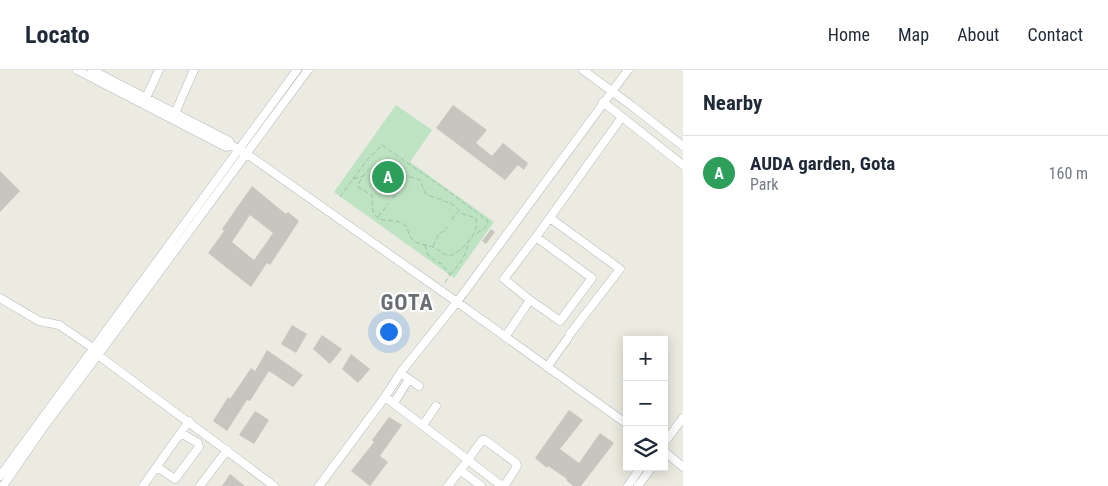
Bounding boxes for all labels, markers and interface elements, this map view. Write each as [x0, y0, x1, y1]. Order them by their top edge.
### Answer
text: Locato [25, 21, 90, 49]
text: Home [828, 24, 870, 45]
text: Map [898, 24, 929, 45]
text: About [957, 24, 999, 45]
text: Contact [1027, 24, 1083, 45]
text: Nearby [703, 91, 762, 115]
text: AUDA garden, Gota [750, 152, 895, 175]
pin: A [372, 158, 404, 196]
text: A [714, 164, 724, 183]
text: 160 m [1049, 164, 1088, 183]
text: Park [750, 175, 779, 194]
district label: GOTA [380, 290, 434, 315]
your location [376, 319, 402, 345]
map controls [623, 336, 668, 471]
button: + [623, 336, 668, 381]
button: − [623, 381, 668, 426]
button: layers [623, 426, 668, 471]

